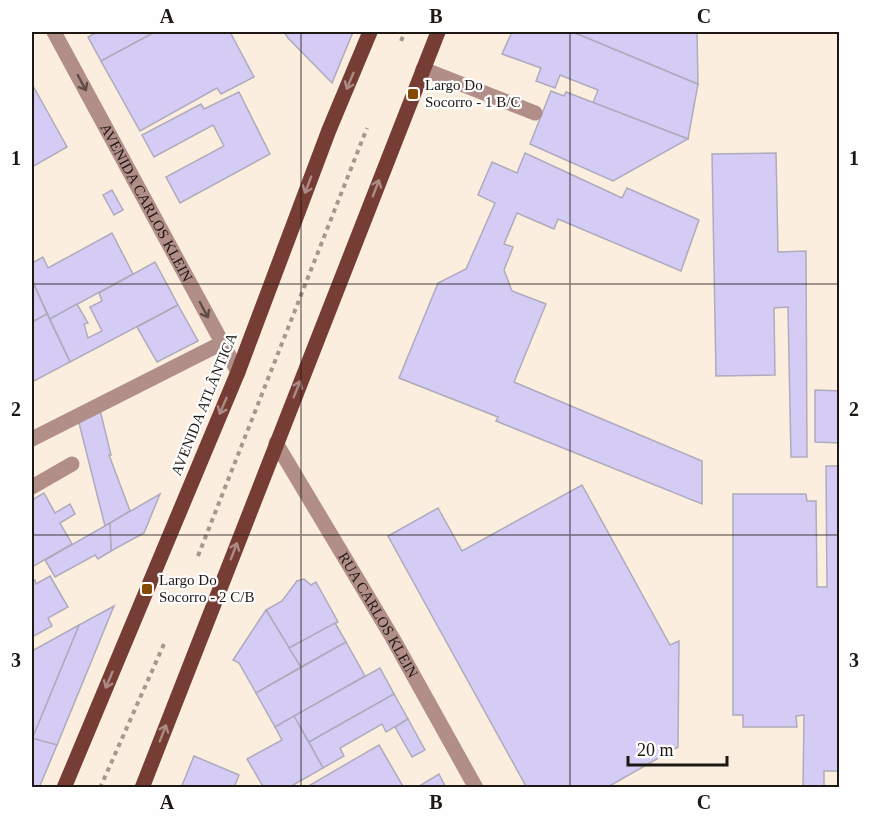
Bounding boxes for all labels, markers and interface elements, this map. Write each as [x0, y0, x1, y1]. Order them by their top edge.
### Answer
text: A [160, 5, 175, 27]
text: B [429, 5, 443, 27]
text: C [697, 5, 711, 27]
one-way arrow [343, 72, 354, 90]
one-way arrow [76, 74, 88, 91]
place label: Largo Do Socorro - 1 B/C [425, 77, 520, 110]
marker: Largo Do Socorro - 1 B/C [406, 87, 420, 101]
street label: AVENIDA CARLOS KLEIN [97, 121, 196, 285]
text: 1 [11, 147, 21, 169]
text: 1 [849, 147, 859, 169]
one-way arrow [302, 175, 313, 194]
one-way arrow [372, 179, 383, 197]
one-way arrow [198, 301, 210, 318]
street label: AVENIDA ATLÂNTICA [168, 330, 240, 478]
one-way arrow [293, 380, 304, 398]
one-way arrow [217, 397, 228, 415]
text: 2 [11, 398, 21, 420]
text: 2 [849, 398, 859, 420]
one-way arrow [229, 543, 240, 561]
street label: RUA CARLOS KLEIN [335, 549, 421, 681]
place label: Largo Do Socorro - 2 C/B [159, 572, 254, 605]
marker: Largo Do Socorro - 2 C/B [140, 582, 154, 596]
text: 3 [11, 649, 21, 671]
text: 3 [849, 649, 859, 671]
one-way arrow [103, 670, 114, 688]
one-way arrow [158, 724, 169, 743]
scale bar [628, 729, 727, 767]
text: 20 m [637, 740, 674, 760]
text: A [160, 791, 175, 813]
text: B [429, 791, 443, 813]
text: C [697, 791, 711, 813]

